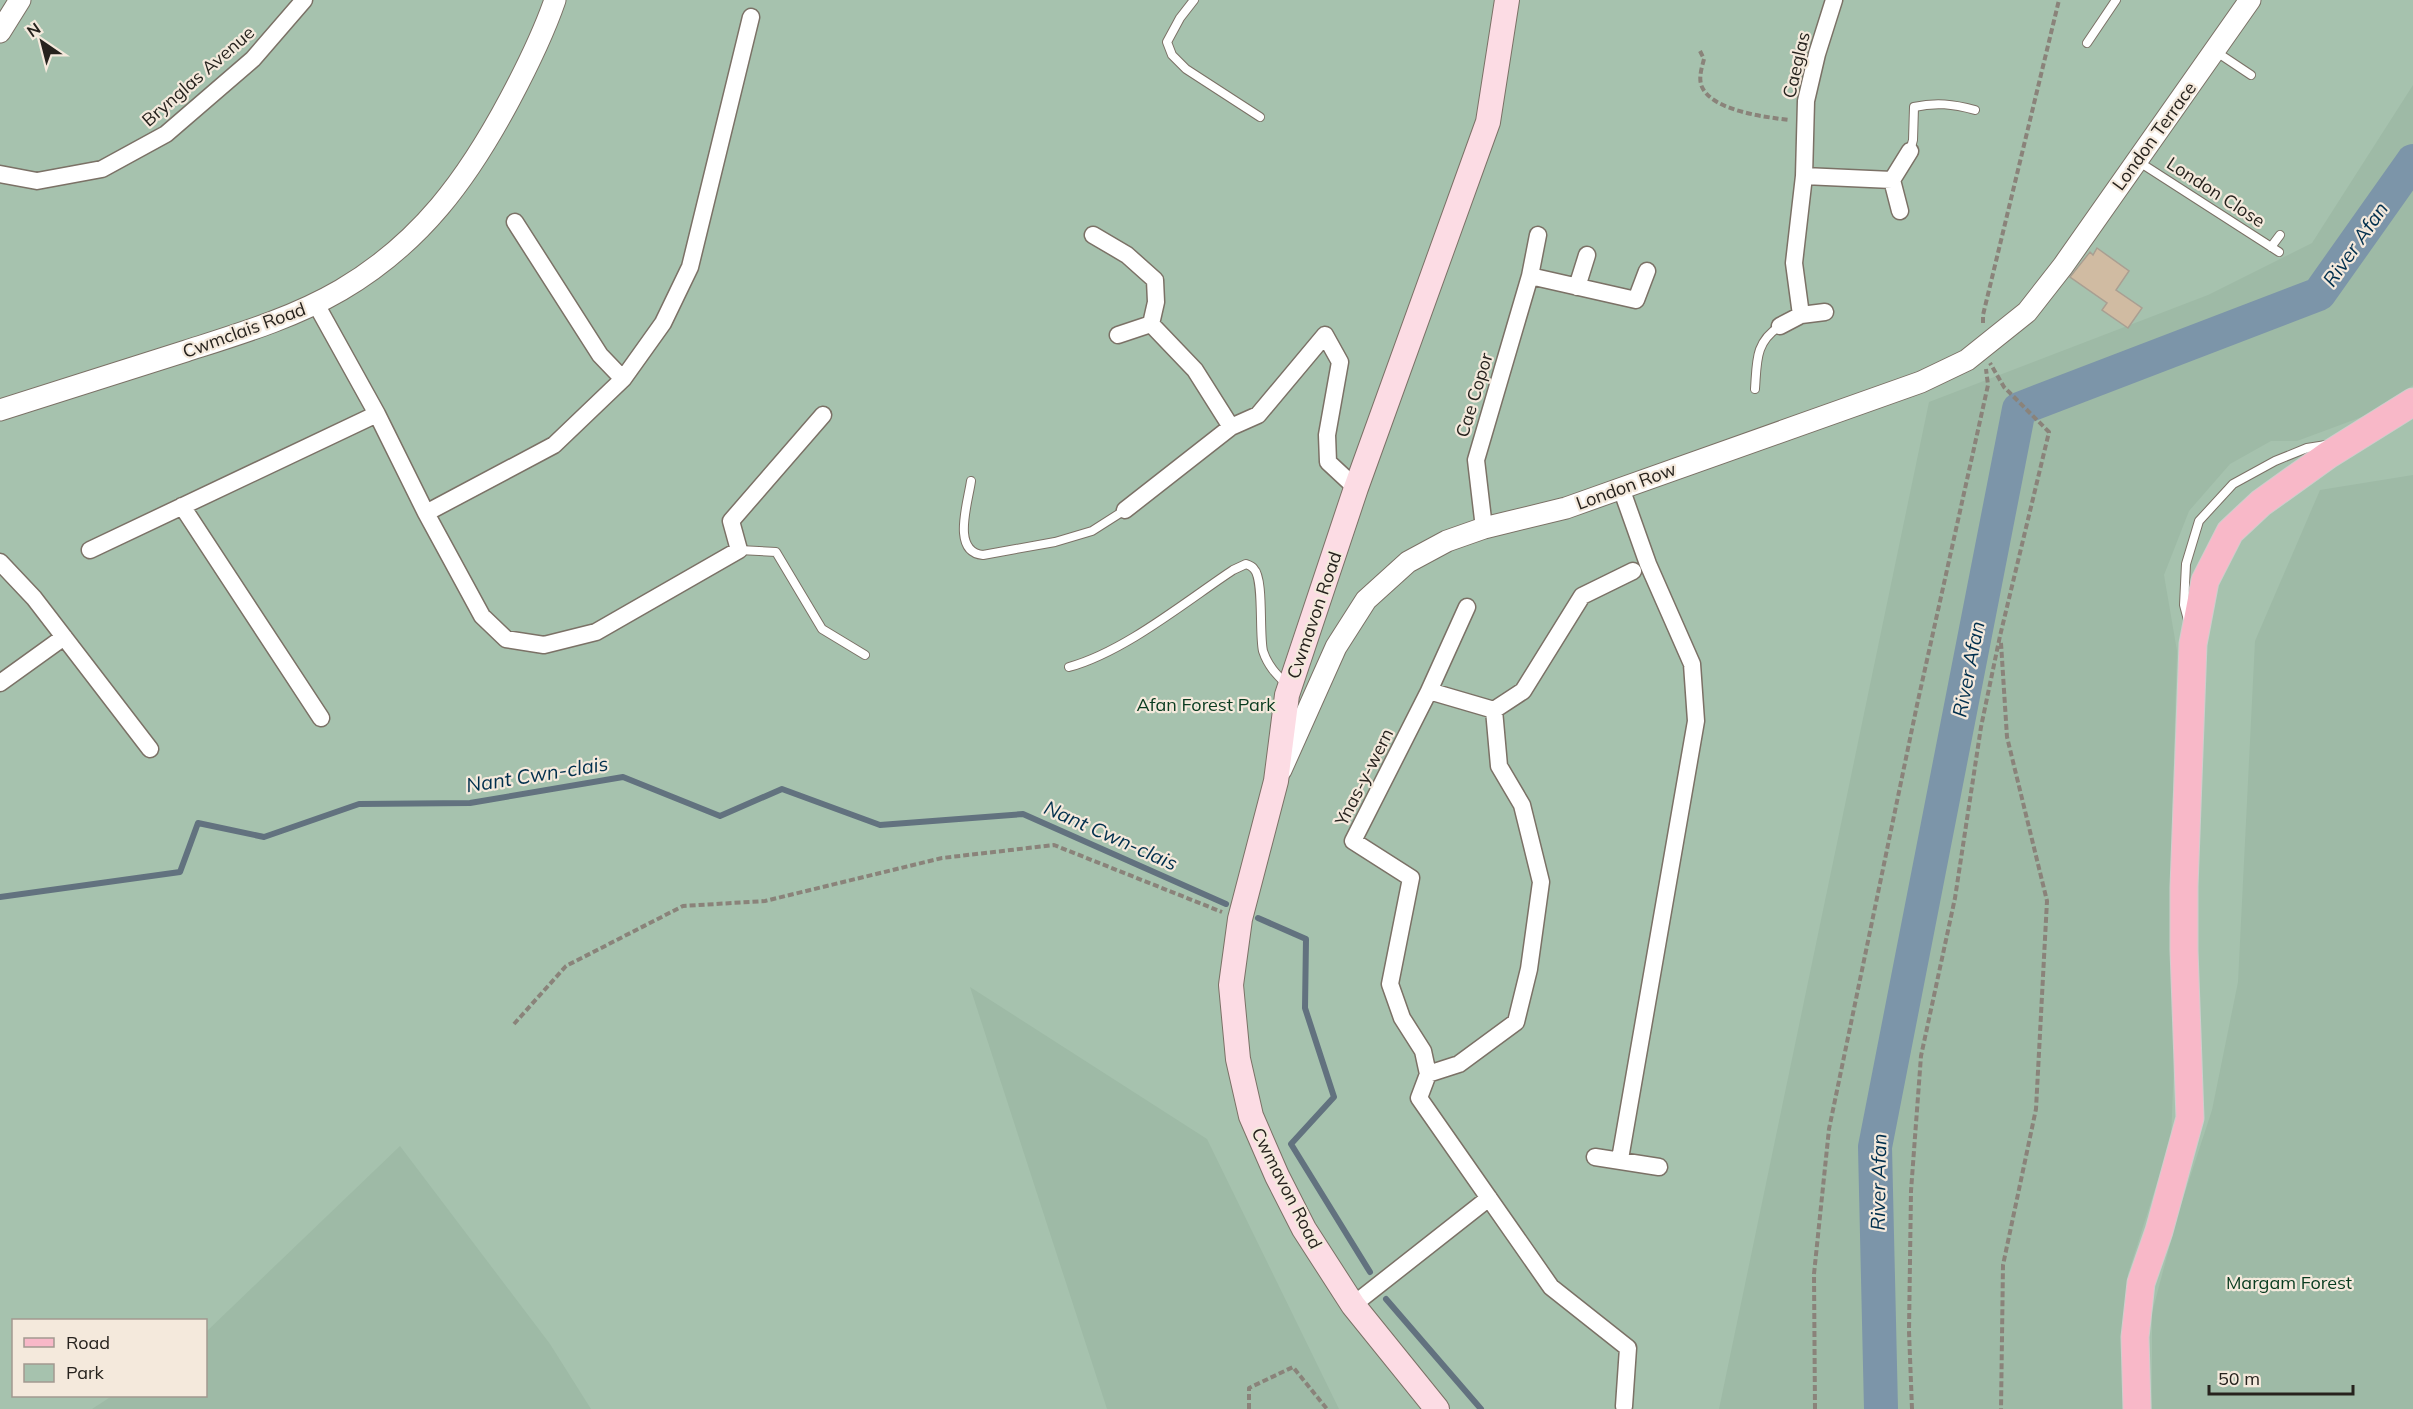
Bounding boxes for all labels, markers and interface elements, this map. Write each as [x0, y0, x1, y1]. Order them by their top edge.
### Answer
north arrow [12, 12, 72, 72]
text: N [23, 18, 44, 41]
street label: Brynglas Avenue [137, 21, 259, 131]
street label: Caeglas [1777, 29, 1815, 100]
street label: London Terrace [2107, 77, 2201, 195]
street label: London Close [2163, 152, 2269, 232]
water label: River Afan [2317, 197, 2393, 291]
street label: Cwmclais Road [179, 297, 309, 363]
street label: Cae Copor [1450, 350, 1498, 440]
street label: London Row [1573, 457, 1680, 515]
street label: Cwmavon Road [1281, 548, 1347, 682]
water label: River Afan [1946, 619, 1990, 719]
park label: Afan Forest Park [1136, 693, 1276, 716]
street label: Ynas-y-wern [1329, 724, 1398, 830]
water label: Nant Cwn-clais [464, 750, 610, 798]
water label: Nant Cwn-clais [1040, 794, 1182, 876]
street label: Cwmavon Road [1247, 1123, 1327, 1253]
water label: River Afan [1865, 1133, 1891, 1231]
park label: Margam Forest [2226, 1271, 2352, 1294]
legend [12, 1319, 207, 1397]
text: Road [66, 1331, 110, 1354]
scale bar [2209, 1358, 2353, 1396]
text: Park [66, 1361, 105, 1384]
text: 50 m [2218, 1367, 2260, 1390]

